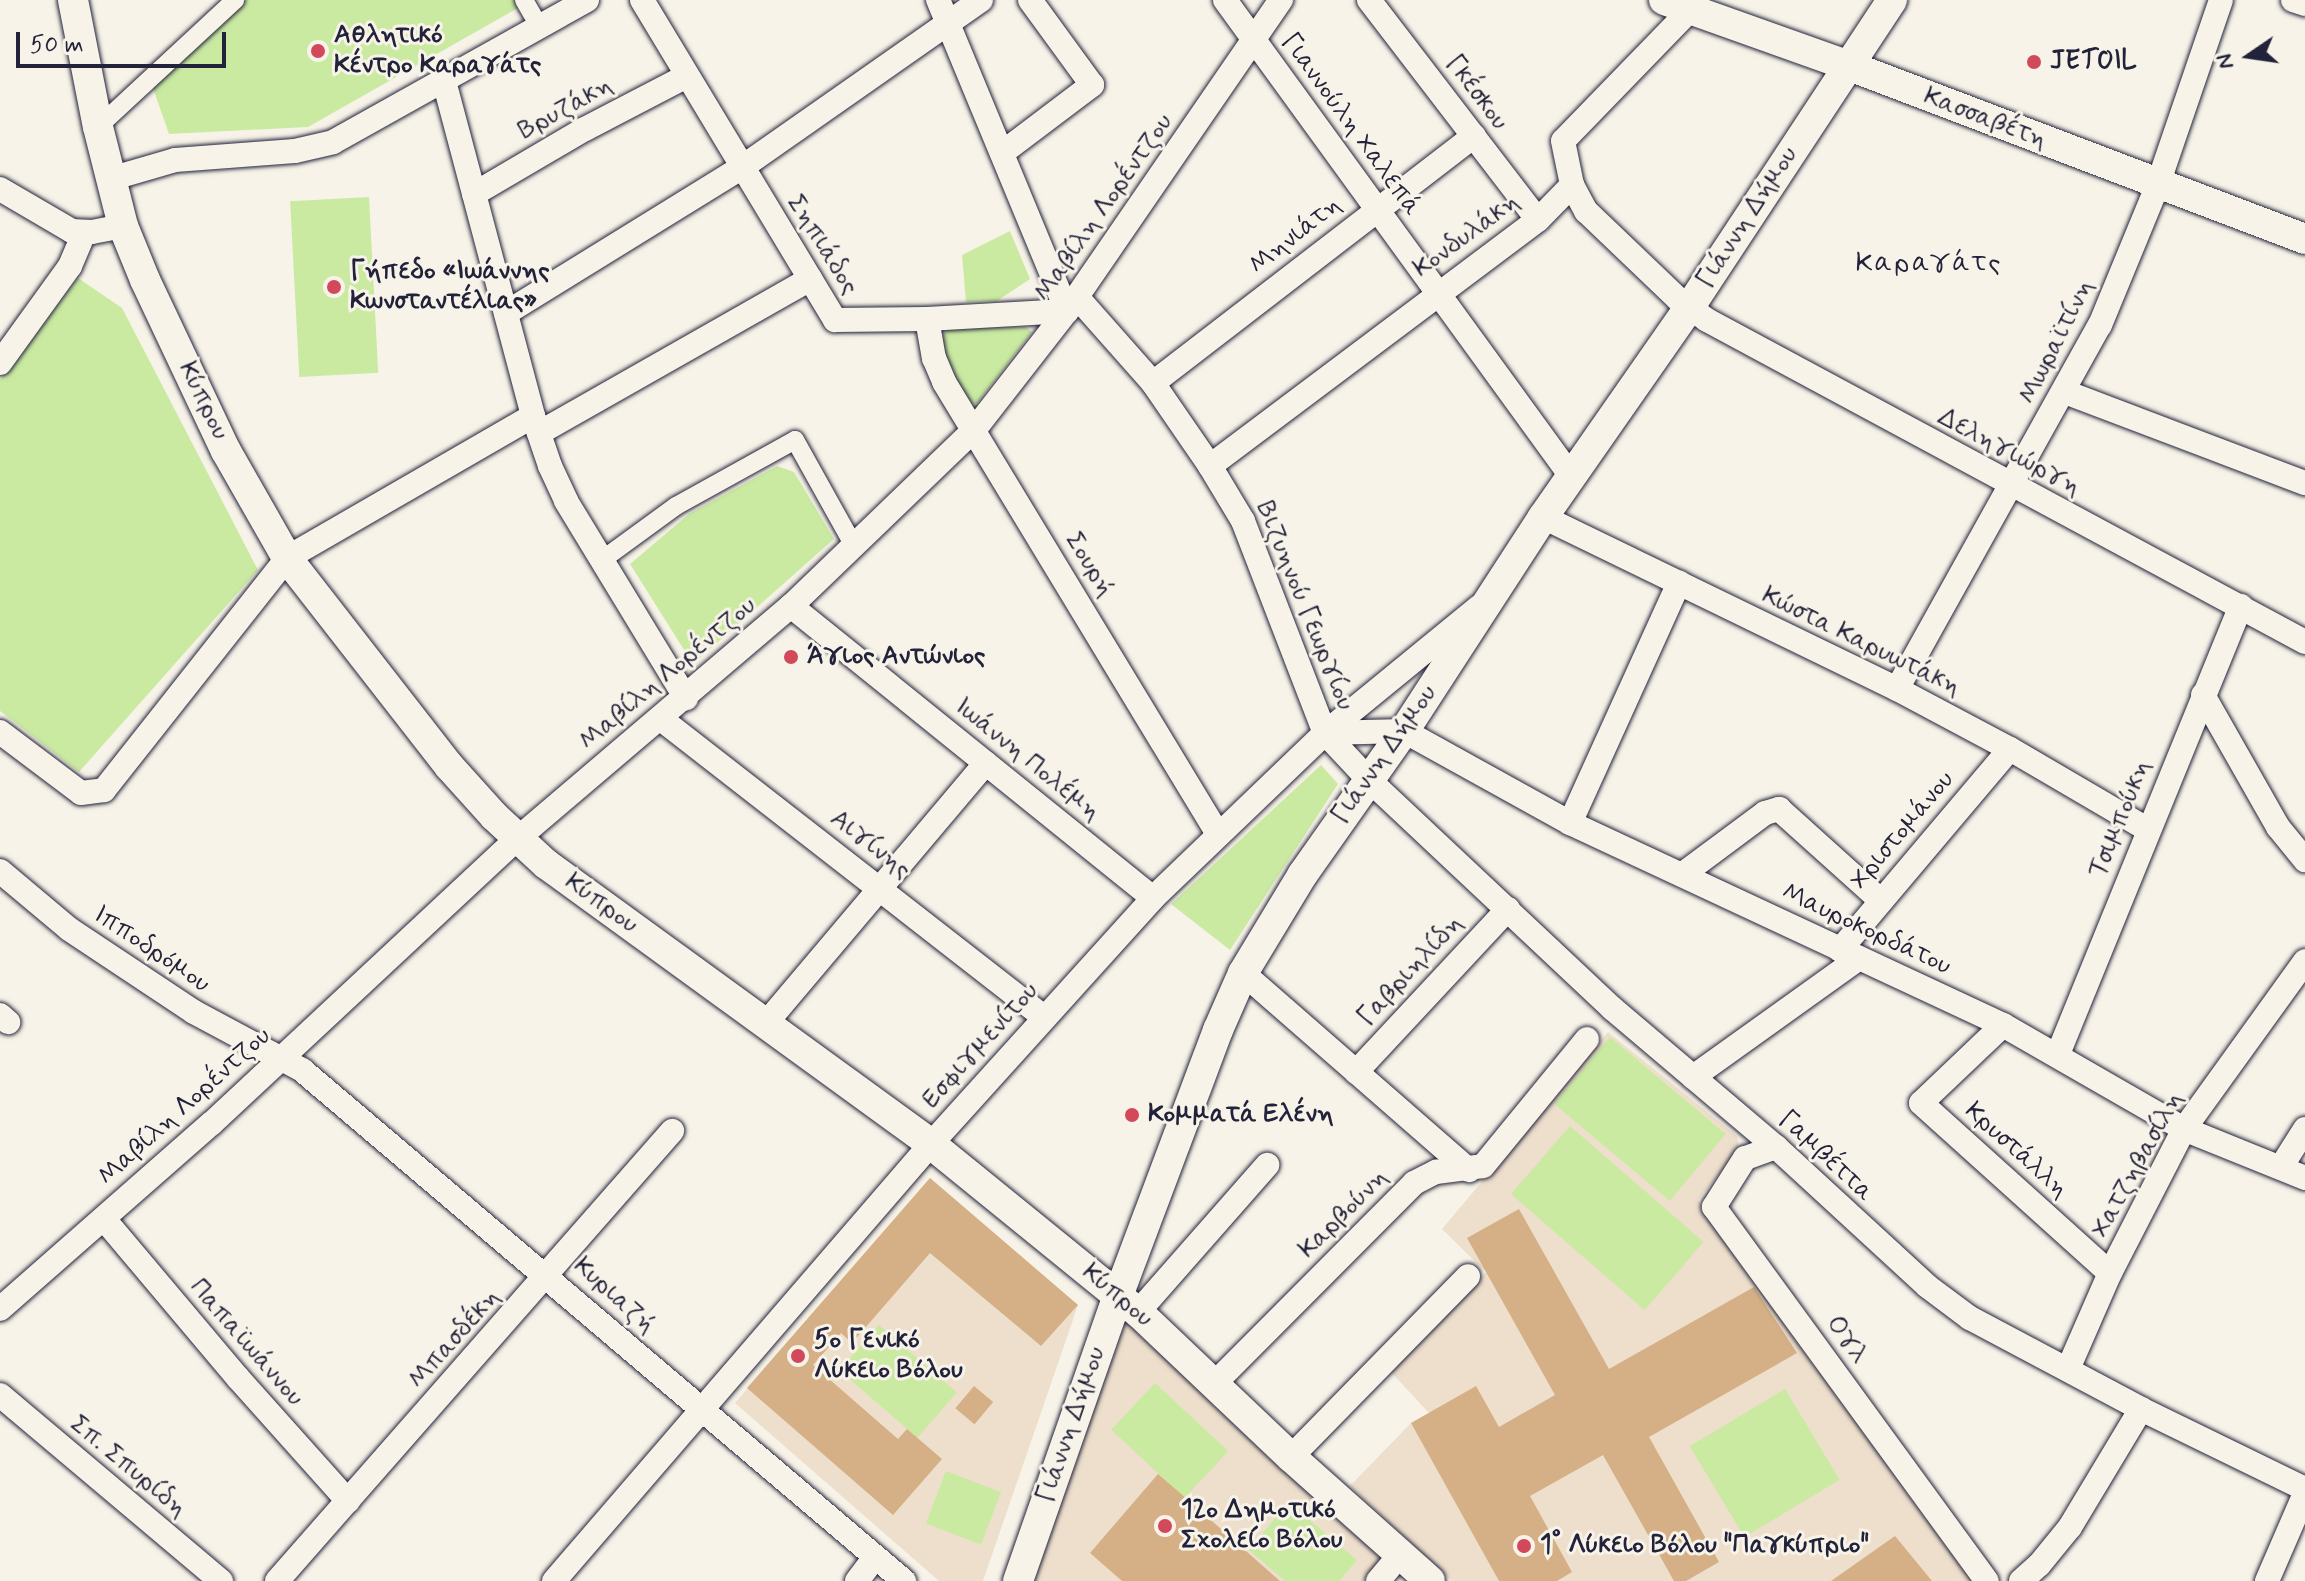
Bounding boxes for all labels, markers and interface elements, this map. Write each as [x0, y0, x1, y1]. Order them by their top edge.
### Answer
scale bar [20, 16, 230, 66]
north arrow [2209, 16, 2289, 96]
place label: Αθλητικό Κέντρο Καραγάτς [334, 20, 541, 82]
street label: Γιαννούλη Χαλεπά [1273, 28, 1427, 222]
text: 50 m [30, 30, 84, 61]
marker: Αθλητικό Κέντρο Καραγάτς [309, 42, 327, 60]
place label: JETOIL [2050, 46, 2137, 78]
street label: Γκέσκου [1438, 49, 1514, 137]
text: N [2210, 51, 2241, 72]
marker: JETOIL [2025, 53, 2043, 71]
street label: Βρυζάκη [513, 70, 619, 148]
street label: Κασσαβέτη [1919, 81, 2051, 157]
street label: Μαβίλη Λορέντζου [1028, 108, 1180, 308]
street label: Γιάννη Δήμου [1691, 141, 1805, 295]
street label: Κονδυλάκη [1408, 187, 1526, 285]
street label: Σηπιάδος [779, 189, 865, 301]
street label: Μηνιάτη [1244, 190, 1348, 282]
district label: Καραγάτς [1856, 247, 2002, 281]
place label: Γήπεδο «Ιωάννης Κωνσταντέλιας» [350, 256, 550, 318]
street label: Μωραϊτίνη [2012, 275, 2102, 409]
marker: Γήπεδο «Ιωάννης Κωνσταντέλιας» [325, 278, 343, 296]
street label: Κύπρου [171, 357, 235, 445]
street label: Δεληγιώργη [1932, 402, 2086, 504]
street label: Βιζυηνού Γεωργίου [1248, 497, 1360, 715]
street label: Σουρή [1058, 527, 1120, 603]
street label: Κώστα Καρυωτάκη [1757, 580, 1965, 704]
street label: Μαβίλη Λορέντζου [573, 591, 763, 757]
place label: Άγιος Αντώνιος [807, 641, 985, 673]
marker: Άγιος Αντώνιος [782, 648, 800, 666]
street label: Γιάννη Δήμου [1326, 679, 1444, 831]
street label: Ιωάννη Πολέμη [948, 692, 1106, 828]
street label: Τσιμπούκη [2083, 756, 2159, 882]
street label: Χριστομάνου [1844, 765, 1962, 897]
street label: Αιγίνης [823, 804, 917, 886]
street label: Κύπρου [558, 867, 644, 941]
street label: Μαυροκορδάτου [1776, 877, 1956, 983]
street label: Ιπποδρόμου [87, 900, 215, 1000]
street label: Γαβριηλίδη [1352, 909, 1470, 1033]
street label: Εσφιγμενίτου [916, 976, 1046, 1116]
street label: Μαβίλη Λορέντζου [92, 1021, 278, 1193]
street label: Χατζηβασίλη [2085, 1086, 2191, 1244]
street label: Κρυστάλλη [1958, 1096, 2074, 1206]
place label: Κομματά Ελένη [1148, 1099, 1334, 1131]
street label: Γαμβέττα [1771, 1105, 1879, 1209]
marker: Κομματά Ελένη [1123, 1106, 1141, 1124]
street label: Καρβούνη [1293, 1163, 1395, 1265]
street label: Κυριαζή [567, 1251, 661, 1341]
street label: Κύπρου [1075, 1257, 1159, 1335]
street label: Παπαϊωάννου [182, 1273, 310, 1413]
street label: Μπασδέκη [402, 1283, 508, 1395]
street label: Ογλ [1818, 1310, 1874, 1370]
place label: 5ο Γενικό Λύκειο Βόλου [814, 1325, 963, 1386]
street label: Γιάννη Δήμου [1031, 1343, 1113, 1507]
marker: 5ο Γενικό Λύκειο Βόλου [789, 1347, 807, 1365]
street label: Σπ. Σπυρίδη [63, 1409, 193, 1525]
place label: 12ο Δημοτικό Σχολείο Βόλου [1181, 1495, 1343, 1556]
marker: 12ο Δημοτικό Σχολείο Βόλου [1156, 1517, 1174, 1535]
place label: 1° Λύκειο Βόλου "Παγκύπριο" [1540, 1530, 1869, 1562]
marker: 1° Λύκειο Βόλου "Παγκύπριο" [1515, 1537, 1533, 1555]

